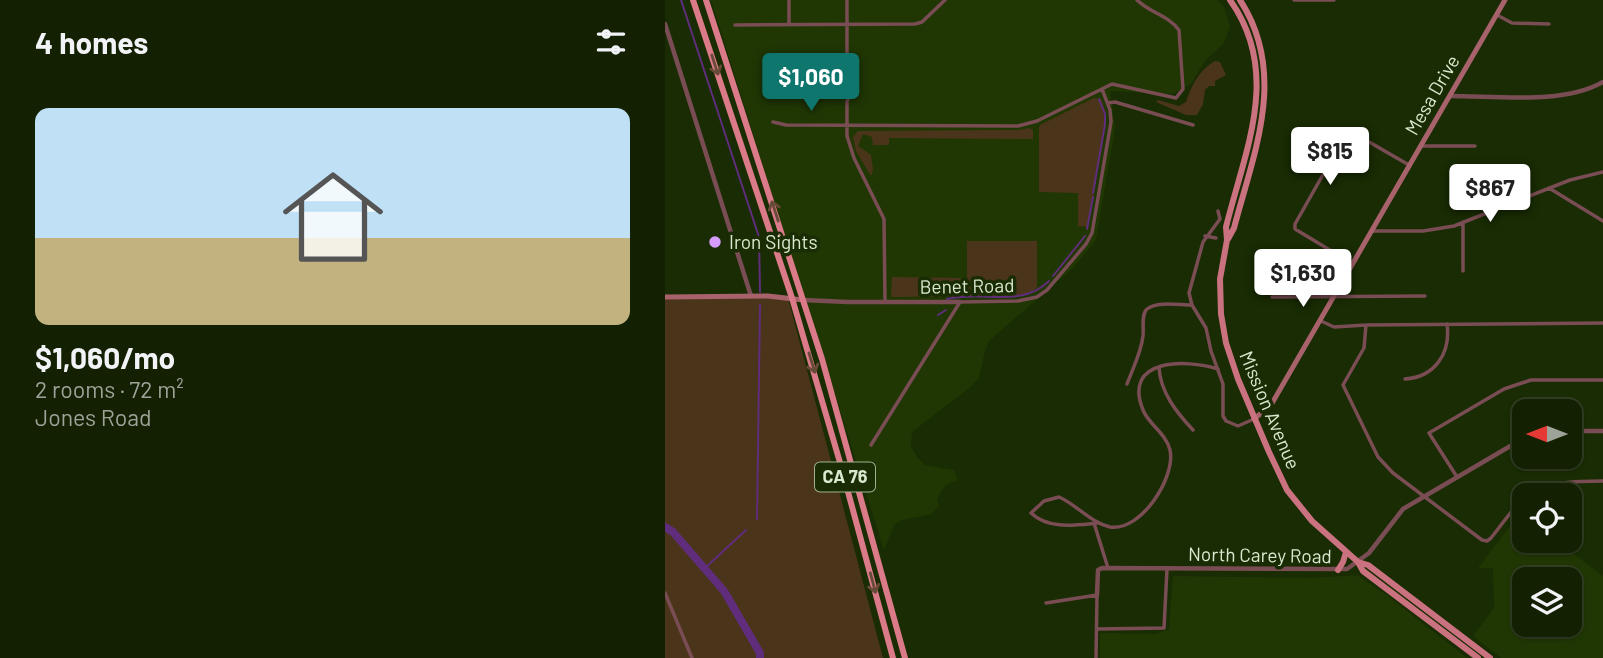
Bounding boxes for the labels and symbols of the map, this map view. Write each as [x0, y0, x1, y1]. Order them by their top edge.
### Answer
street label: Mesa Drive [1399, 51, 1464, 139]
one-way arrow [709, 53, 722, 75]
pin: $1,060 [754, 54, 868, 113]
pin: $815 [1289, 128, 1371, 187]
pin: $867 [1449, 164, 1531, 224]
one-way arrow [768, 201, 780, 223]
place label: Iron Sights [729, 230, 818, 253]
marker: Iron Sights [707, 234, 723, 250]
pin: $1,630 [1246, 250, 1360, 309]
street label: Benet Road [919, 273, 1015, 298]
street label: Mission Avenue [1235, 347, 1306, 472]
one-way arrow [806, 352, 819, 374]
north arrow [1512, 399, 1582, 469]
road number: CA 76 [815, 462, 875, 491]
street label: North Carey Road [1188, 542, 1332, 567]
one-way arrow [867, 571, 880, 593]

